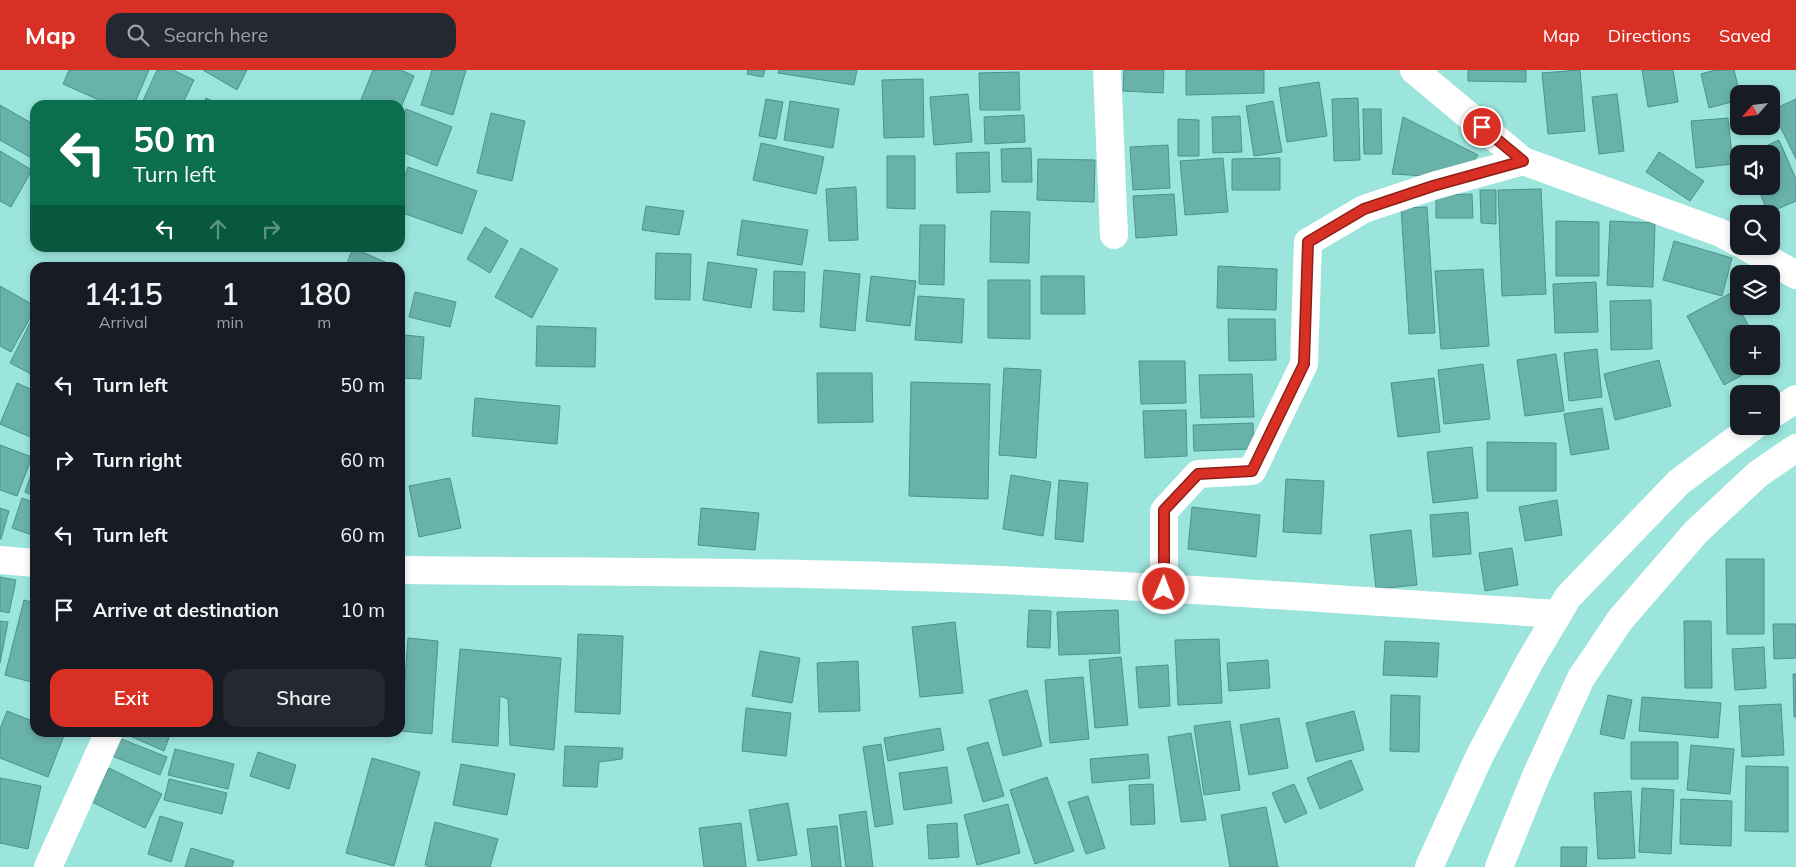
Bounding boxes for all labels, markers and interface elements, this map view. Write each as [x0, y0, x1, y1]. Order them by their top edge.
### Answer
search box [106, 13, 456, 58]
text: Map [25, 20, 76, 50]
icon: search [124, 21, 152, 49]
text: Search here [164, 23, 268, 47]
text: Map [1543, 24, 1580, 47]
text: Directions [1608, 24, 1691, 47]
text: Saved [1719, 24, 1771, 47]
north arrow [1730, 85, 1780, 135]
map controls [1730, 85, 1780, 435]
pin [1461, 106, 1503, 148]
icon: arrive [1468, 113, 1496, 141]
text: 50 m [133, 117, 216, 161]
icon: left [50, 120, 115, 185]
button: sound [1730, 145, 1780, 195]
text: Turn left [133, 160, 216, 188]
button: search [1730, 205, 1780, 255]
icon: left [151, 215, 179, 243]
icon: ahead [204, 215, 232, 243]
icon: right [257, 215, 285, 243]
button: layers [1730, 265, 1780, 315]
text: 14:15 [84, 275, 163, 313]
text: 1 [221, 275, 239, 313]
text: 180 [297, 275, 351, 313]
text: Arrival [99, 312, 148, 332]
text: min [216, 312, 244, 332]
text: m [317, 312, 331, 332]
button: + [1730, 325, 1780, 375]
icon: left [50, 371, 78, 399]
text: Turn left [93, 373, 168, 397]
text: 50 m [341, 373, 385, 397]
button: − [1730, 385, 1780, 435]
icon: right [50, 446, 78, 474]
text: Turn right [93, 448, 182, 472]
text: 60 m [341, 448, 385, 472]
icon: left [50, 521, 78, 549]
text: Turn left [93, 523, 168, 547]
text: 60 m [341, 523, 385, 547]
position arrow [1137, 562, 1189, 614]
icon: arrive [50, 596, 78, 624]
text: Arrive at destination [93, 598, 279, 622]
text: 10 m [341, 598, 385, 622]
button: Exit [50, 669, 213, 727]
button: Share [223, 669, 385, 727]

